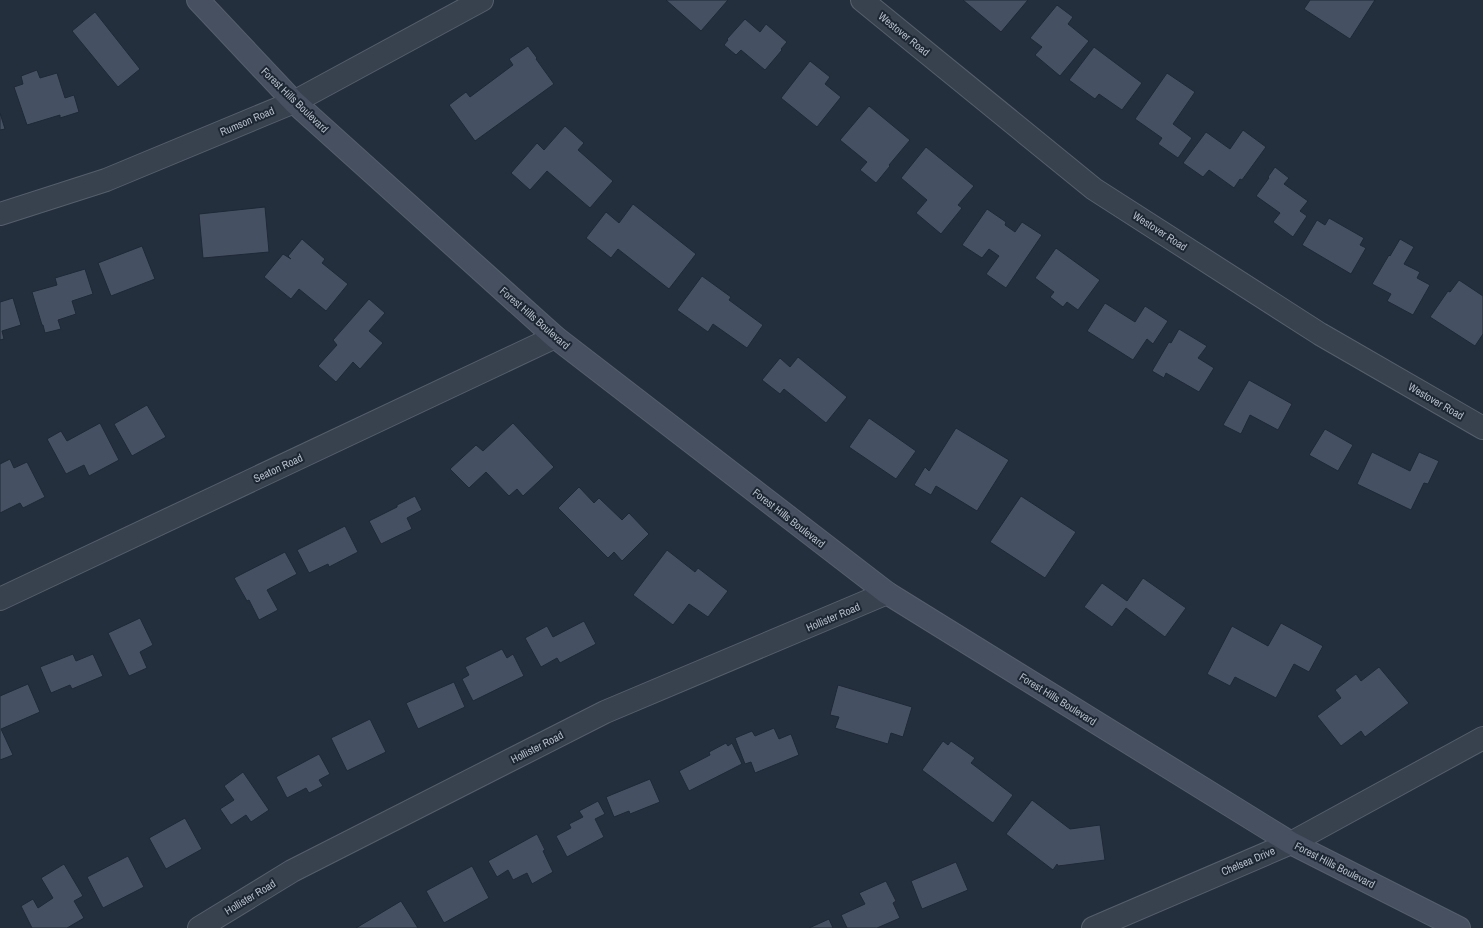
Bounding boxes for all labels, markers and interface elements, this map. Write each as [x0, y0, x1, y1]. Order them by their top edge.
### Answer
street label: Westover Road [875, 9, 933, 59]
street label: Forest Hills Boulevard [258, 64, 332, 136]
street label: Rumson Road [218, 103, 276, 139]
street label: Westover Road [1130, 208, 1190, 254]
street label: Forest Hills Boulevard [497, 284, 573, 352]
street label: Westover Road [1406, 379, 1466, 423]
street label: Seaton Road [251, 451, 305, 485]
street label: Forest Hills Boulevard [750, 485, 828, 551]
street label: Hollister Road [804, 599, 862, 635]
street label: Forest Hills Boulevard [1017, 670, 1099, 728]
street label: Hollister Road [508, 728, 566, 766]
street label: Forest Hills Boulevard [1292, 839, 1378, 891]
street label: Chelsea Drive [1219, 843, 1277, 879]
street label: Hollister Road [222, 876, 278, 918]

